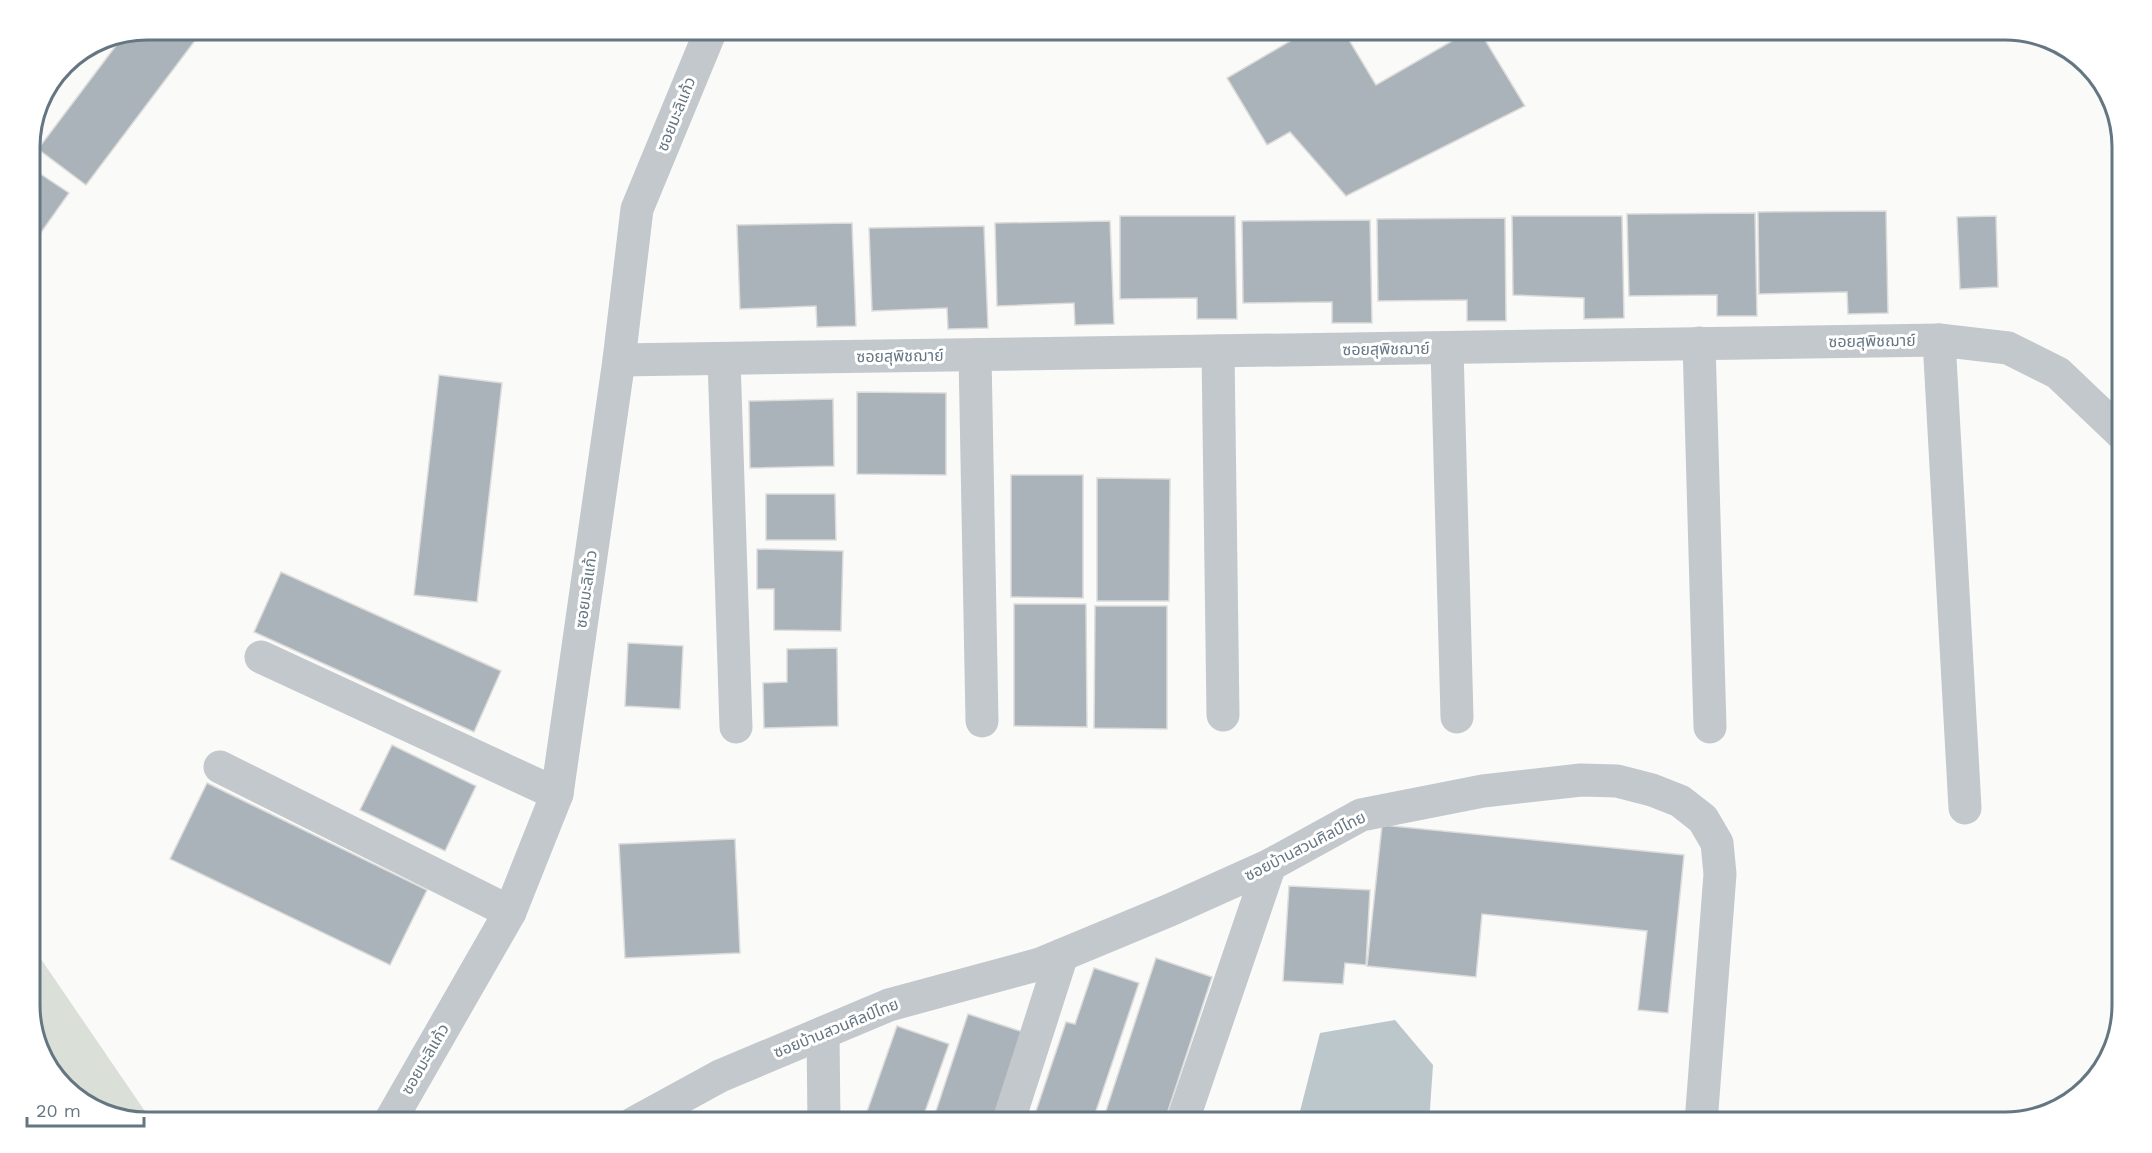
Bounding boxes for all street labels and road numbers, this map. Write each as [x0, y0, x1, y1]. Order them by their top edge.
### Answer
street label: ซอยมะลิแก้ว [652, 74, 700, 154]
street label: ซอยสุพิชฌาย์ [1828, 331, 1916, 351]
street label: ซอยสุพิชฌาย์ [1342, 339, 1430, 359]
street label: ซอยสุพิชฌาย์ [856, 346, 944, 366]
street label: ซอยมะลิแก้ว [571, 549, 601, 629]
street label: ซอยบ้านสวนศิลป์ไทย [1241, 807, 1369, 885]
street label: ซอยบ้านสวนศิลป์ไทย [771, 994, 901, 1062]
street label: ซอยมะลิแก้ว [397, 1020, 453, 1098]

